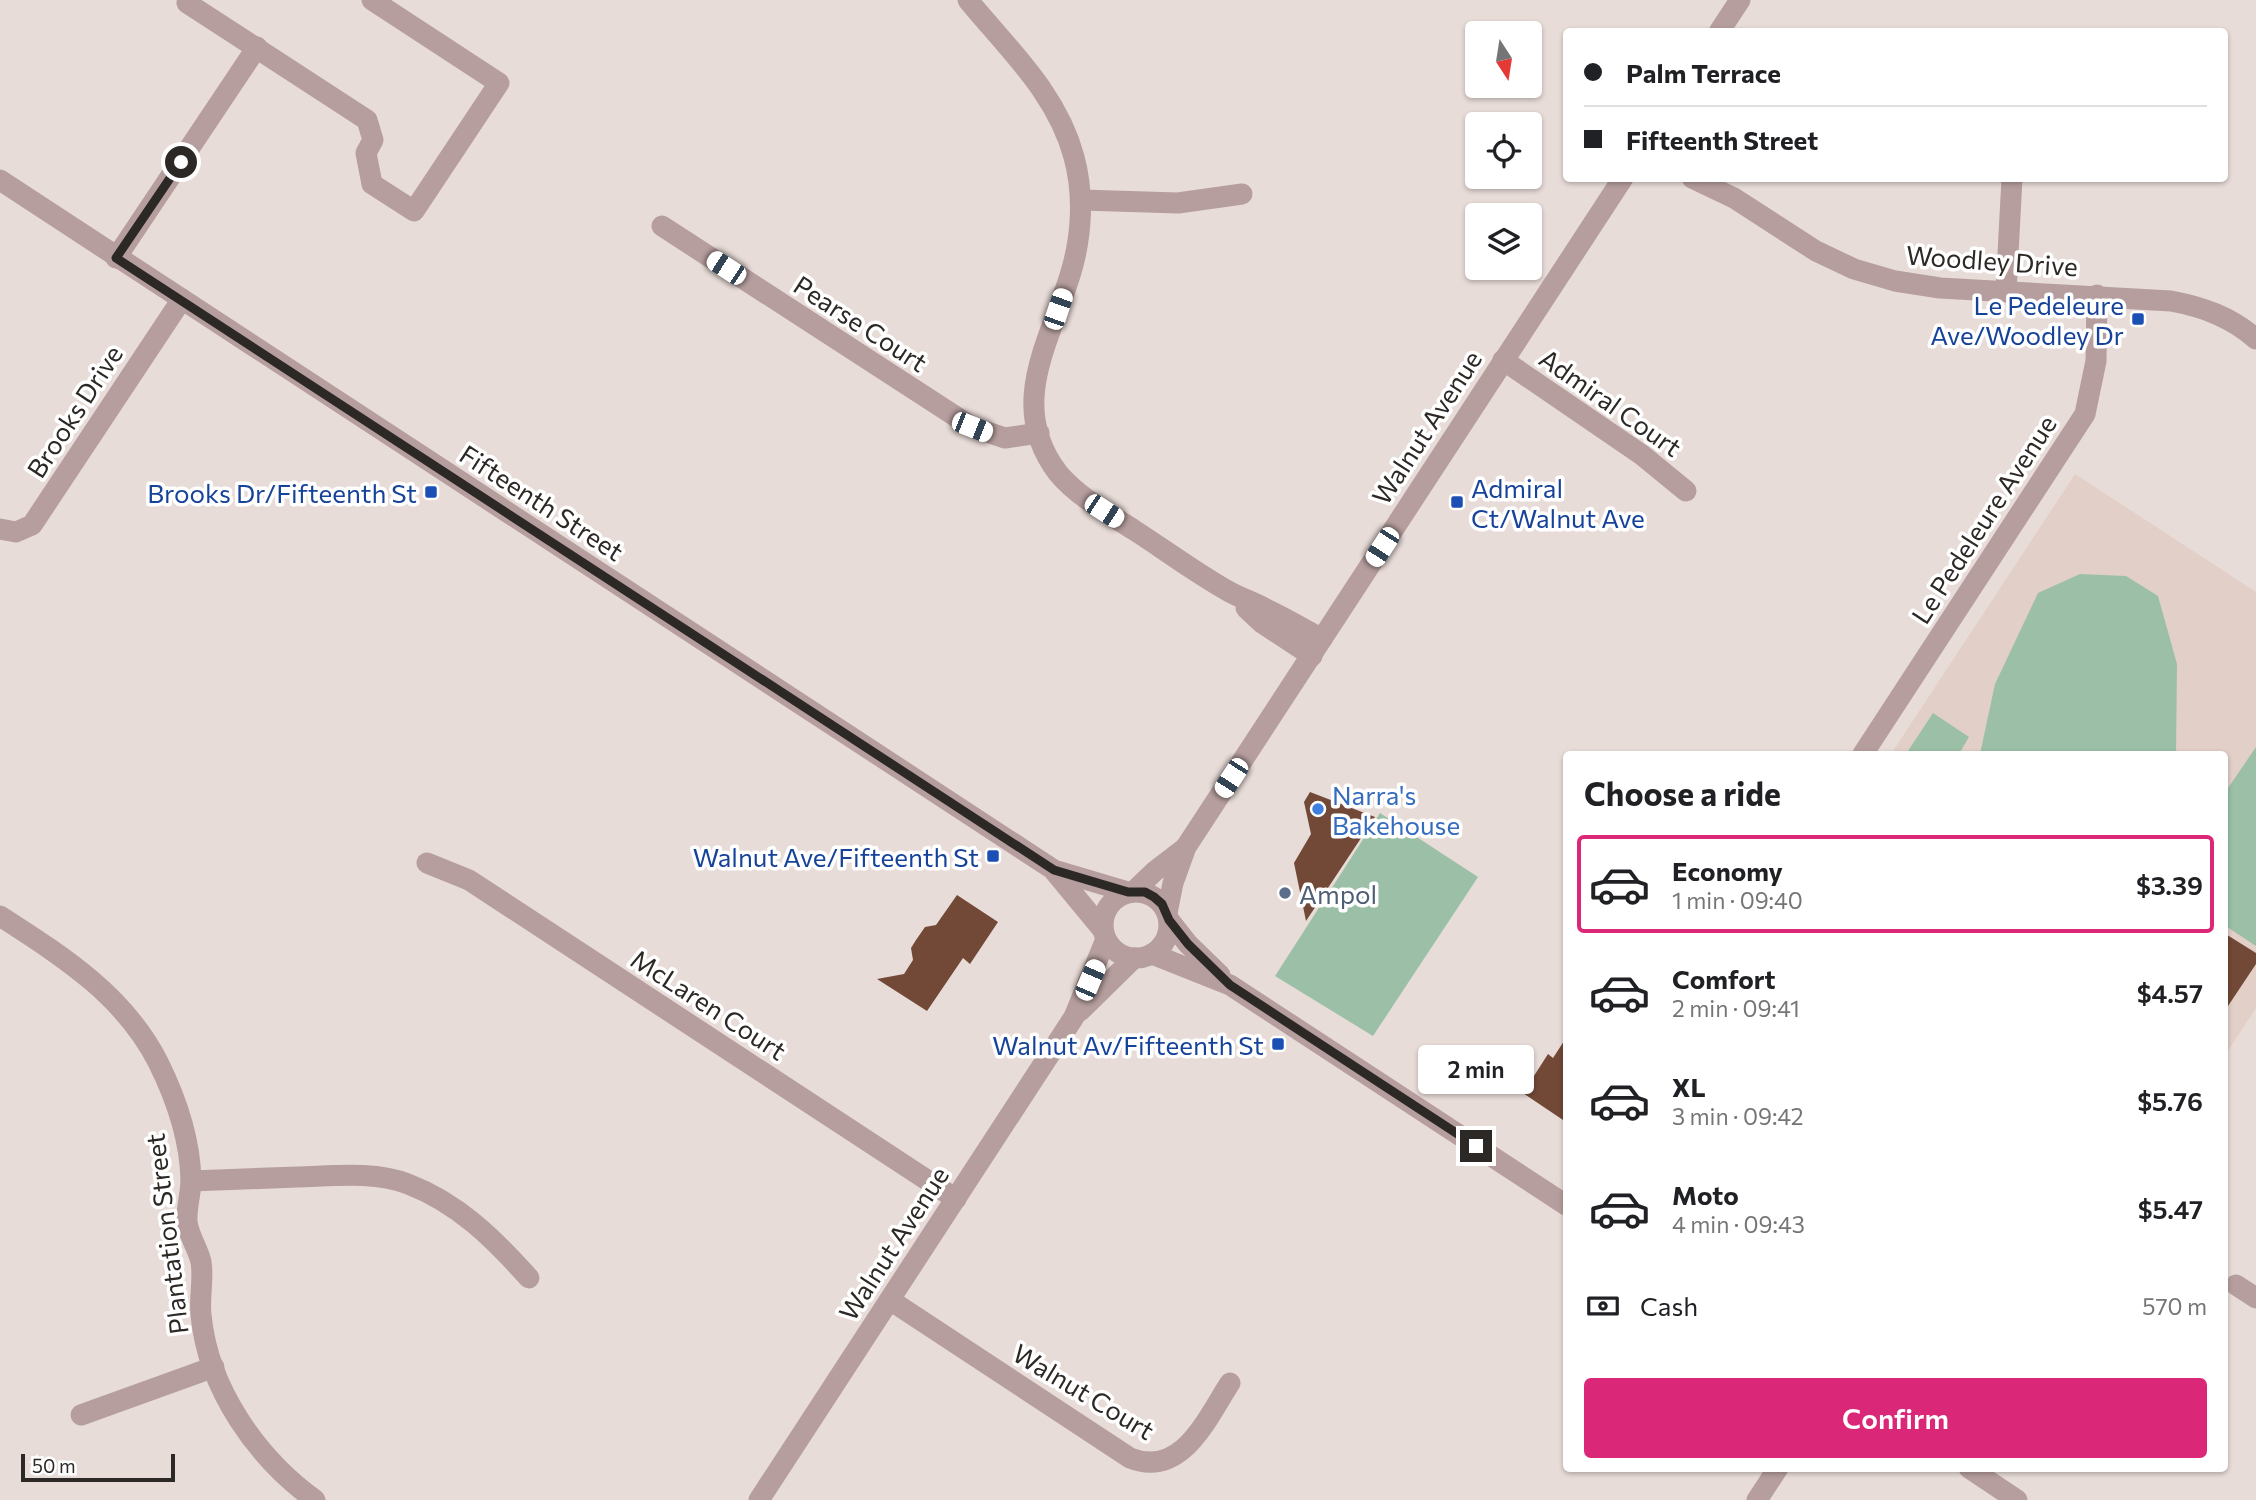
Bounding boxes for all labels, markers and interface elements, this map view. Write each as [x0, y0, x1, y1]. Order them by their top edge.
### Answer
north arrow [1465, 21, 1542, 98]
map controls [1465, 21, 1542, 280]
text: Palm Terrace [1626, 57, 1781, 88]
button: locate [1465, 112, 1542, 189]
text: Fifteenth Street [1626, 124, 1818, 155]
route start [165, 146, 197, 178]
button: layers [1465, 203, 1542, 280]
street label: Woodley Drive [1905, 239, 2079, 281]
car [703, 248, 750, 288]
street label: Pearse Court [789, 268, 933, 378]
car [1042, 286, 1075, 332]
place label: Le Pedeleure Ave/Woodley Dr [1930, 289, 2124, 350]
marker: Le Pedeleure Ave/Woodley Dr [2130, 311, 2146, 327]
street label: Brooks Drive [20, 339, 128, 483]
street label: Admiral Court [1534, 342, 1688, 462]
street label: Walnut Avenue [1365, 344, 1487, 510]
car [949, 409, 996, 445]
street label: Le Pedeleure Avenue [1904, 409, 2062, 629]
street label: Fifteenth Street [454, 438, 630, 566]
place label: Admiral Ct/Walnut Ave [1471, 472, 1645, 533]
place label: Brooks Dr/Fifteenth St [147, 477, 417, 508]
marker: Brooks Dr/Fifteenth St [423, 484, 439, 500]
car [1081, 491, 1128, 531]
marker: Admiral Ct/Walnut Ave [1449, 494, 1465, 510]
car [1362, 524, 1403, 570]
car [1211, 755, 1252, 801]
text: Choose a ride [1584, 773, 1781, 813]
place label: Narra's Bakehouse [1332, 779, 1460, 840]
marker: Narra's Bakehouse [1310, 801, 1326, 817]
place label: Walnut Ave/Fifteenth St [693, 841, 979, 872]
marker: Walnut Ave/Fifteenth St [985, 848, 1001, 864]
icon: car [1588, 853, 1651, 916]
text: Economy [1672, 855, 1783, 886]
text: $3.39 [2136, 869, 2203, 900]
place label: Ampol [1299, 878, 1377, 909]
marker: Ampol [1277, 885, 1293, 901]
text: 1 min · 09:40 [1672, 886, 1803, 914]
street label: McLaren Court [626, 942, 792, 1066]
car [1073, 957, 1108, 1003]
icon: car [1588, 961, 1651, 1024]
text: Comfort [1672, 963, 1775, 994]
text: $4.57 [2137, 977, 2203, 1008]
text: 2 min · 09:41 [1672, 994, 1800, 1022]
place label: Walnut Av/Fifteenth St [992, 1029, 1264, 1060]
marker: Walnut Av/Fifteenth St [1270, 1036, 1286, 1052]
callout: 2 min [1418, 1044, 1534, 1094]
text: 2 min [1448, 1055, 1504, 1083]
icon: car [1588, 1069, 1651, 1132]
text: XL [1672, 1071, 1706, 1102]
text: $5.76 [2137, 1085, 2203, 1116]
text: 3 min · 09:42 [1672, 1102, 1804, 1130]
route end [1460, 1130, 1492, 1162]
street label: Plantation Street [138, 1132, 194, 1336]
street label: Walnut Avenue [832, 1160, 954, 1326]
icon: car [1588, 1177, 1651, 1240]
text: Moto [1672, 1179, 1739, 1210]
text: $5.47 [2138, 1193, 2203, 1224]
text: 4 min · 09:43 [1672, 1210, 1805, 1238]
icon: cash [1584, 1287, 1622, 1325]
text: Cash [1640, 1290, 1698, 1321]
text: 570 m [2142, 1292, 2207, 1320]
street label: Walnut Court [1008, 1337, 1160, 1445]
button: Confirm [1584, 1378, 2207, 1458]
scale bar [21, 1451, 175, 1483]
text: 50 m [32, 1454, 76, 1477]

